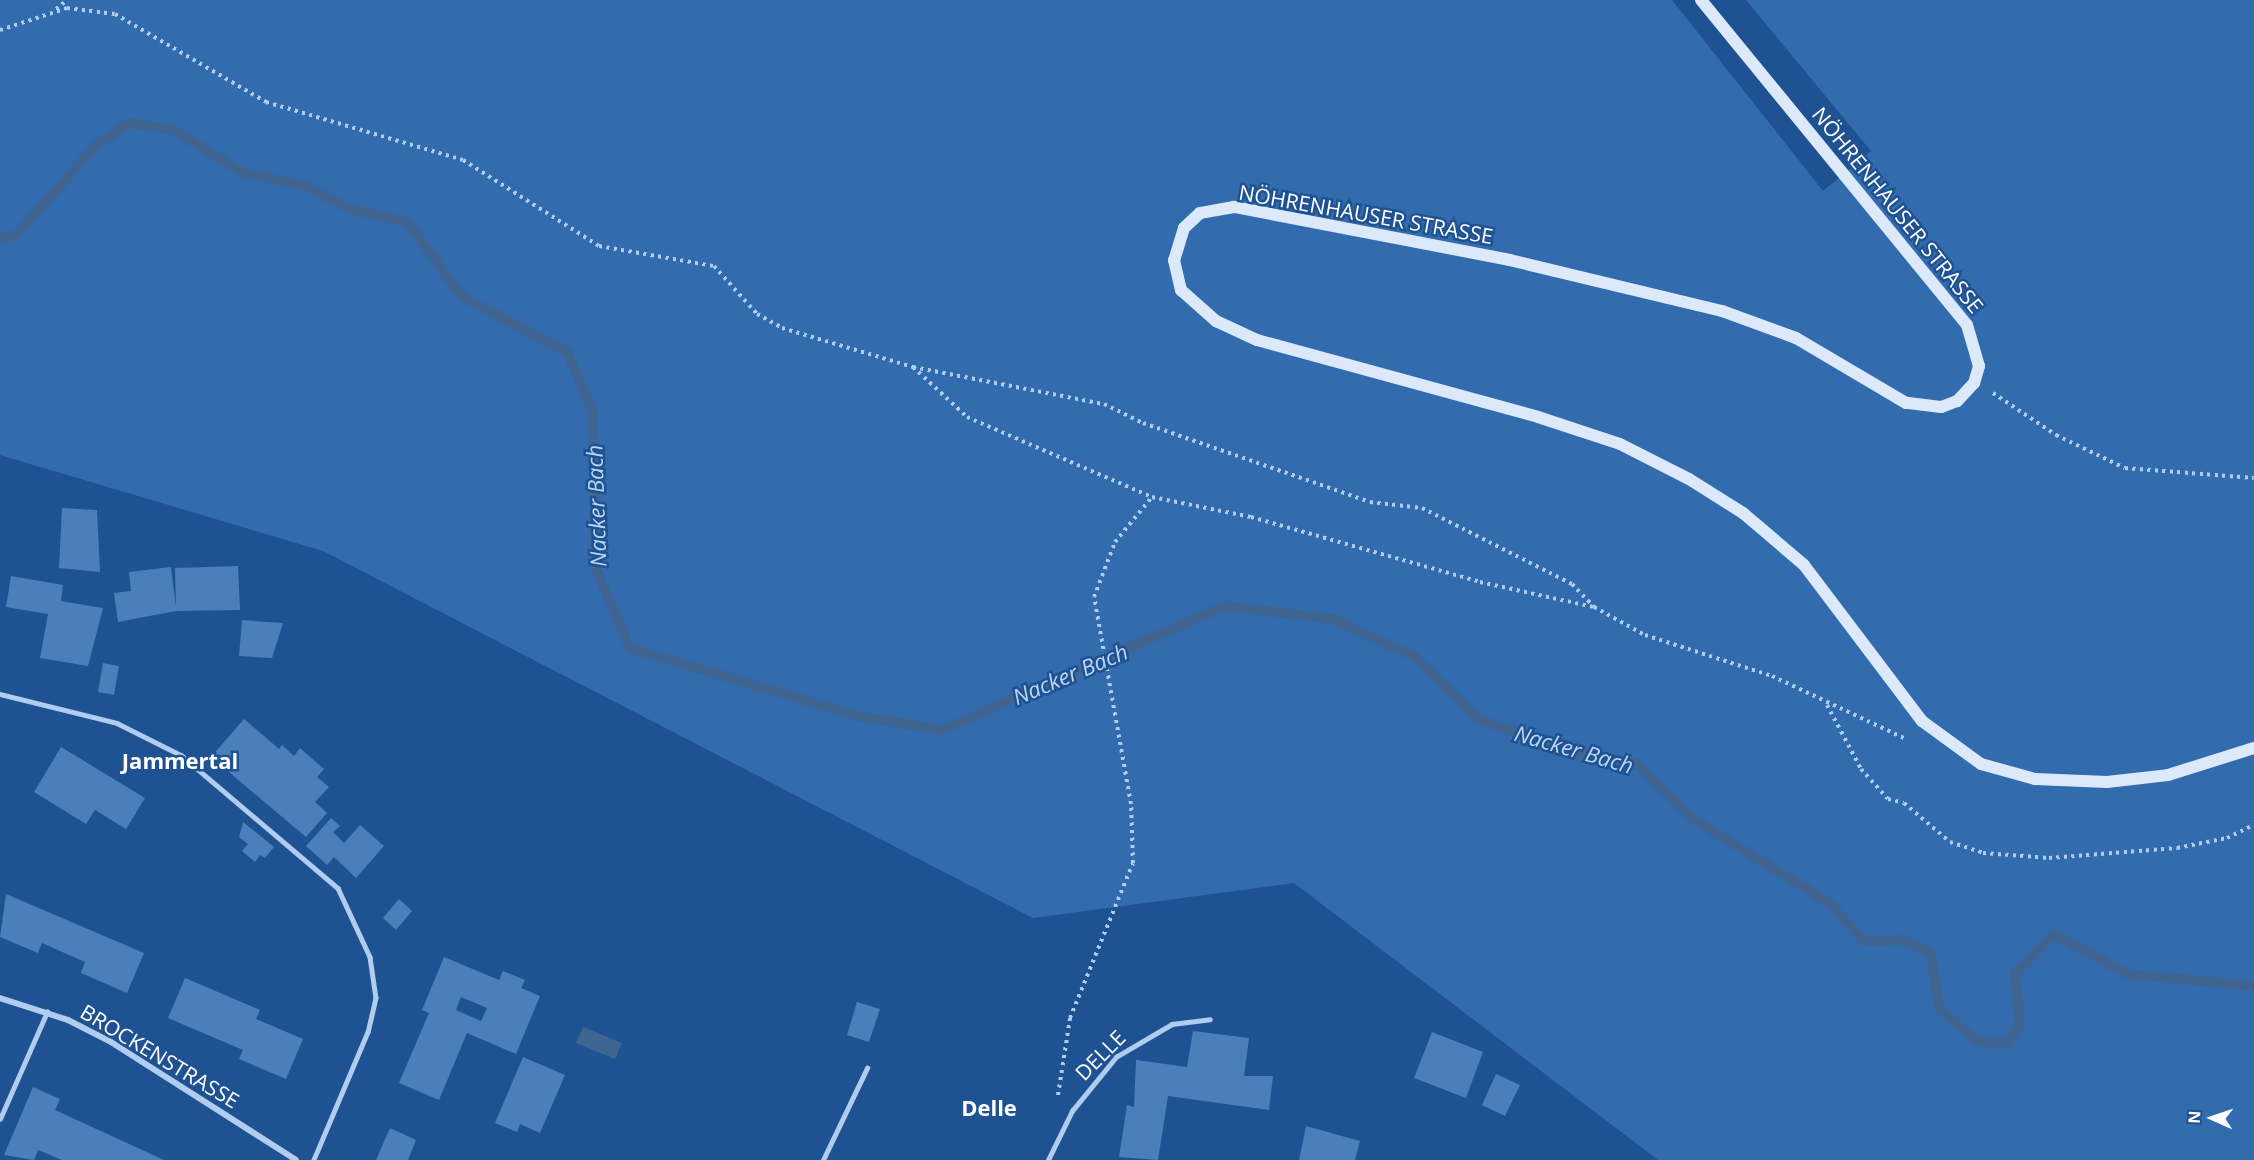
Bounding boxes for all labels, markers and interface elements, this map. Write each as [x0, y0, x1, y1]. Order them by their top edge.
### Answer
street label: NÖHRENHAUSER STRASSE [1807, 102, 1989, 318]
street label: NÖHRENHAUSER STRASSE [1237, 179, 1495, 249]
water label: Nacker Bach [581, 444, 611, 568]
water label: Nacker Bach [1009, 638, 1131, 710]
water label: Nacker Bach [1512, 719, 1636, 779]
district label: Jammertal [122, 748, 238, 774]
street label: BROCKENSTRASSE [76, 999, 244, 1113]
street label: DELLE [1070, 1025, 1130, 1085]
north arrow [2182, 1088, 2242, 1148]
district label: Delle [961, 1095, 1017, 1121]
text: N [2183, 1110, 2205, 1124]

